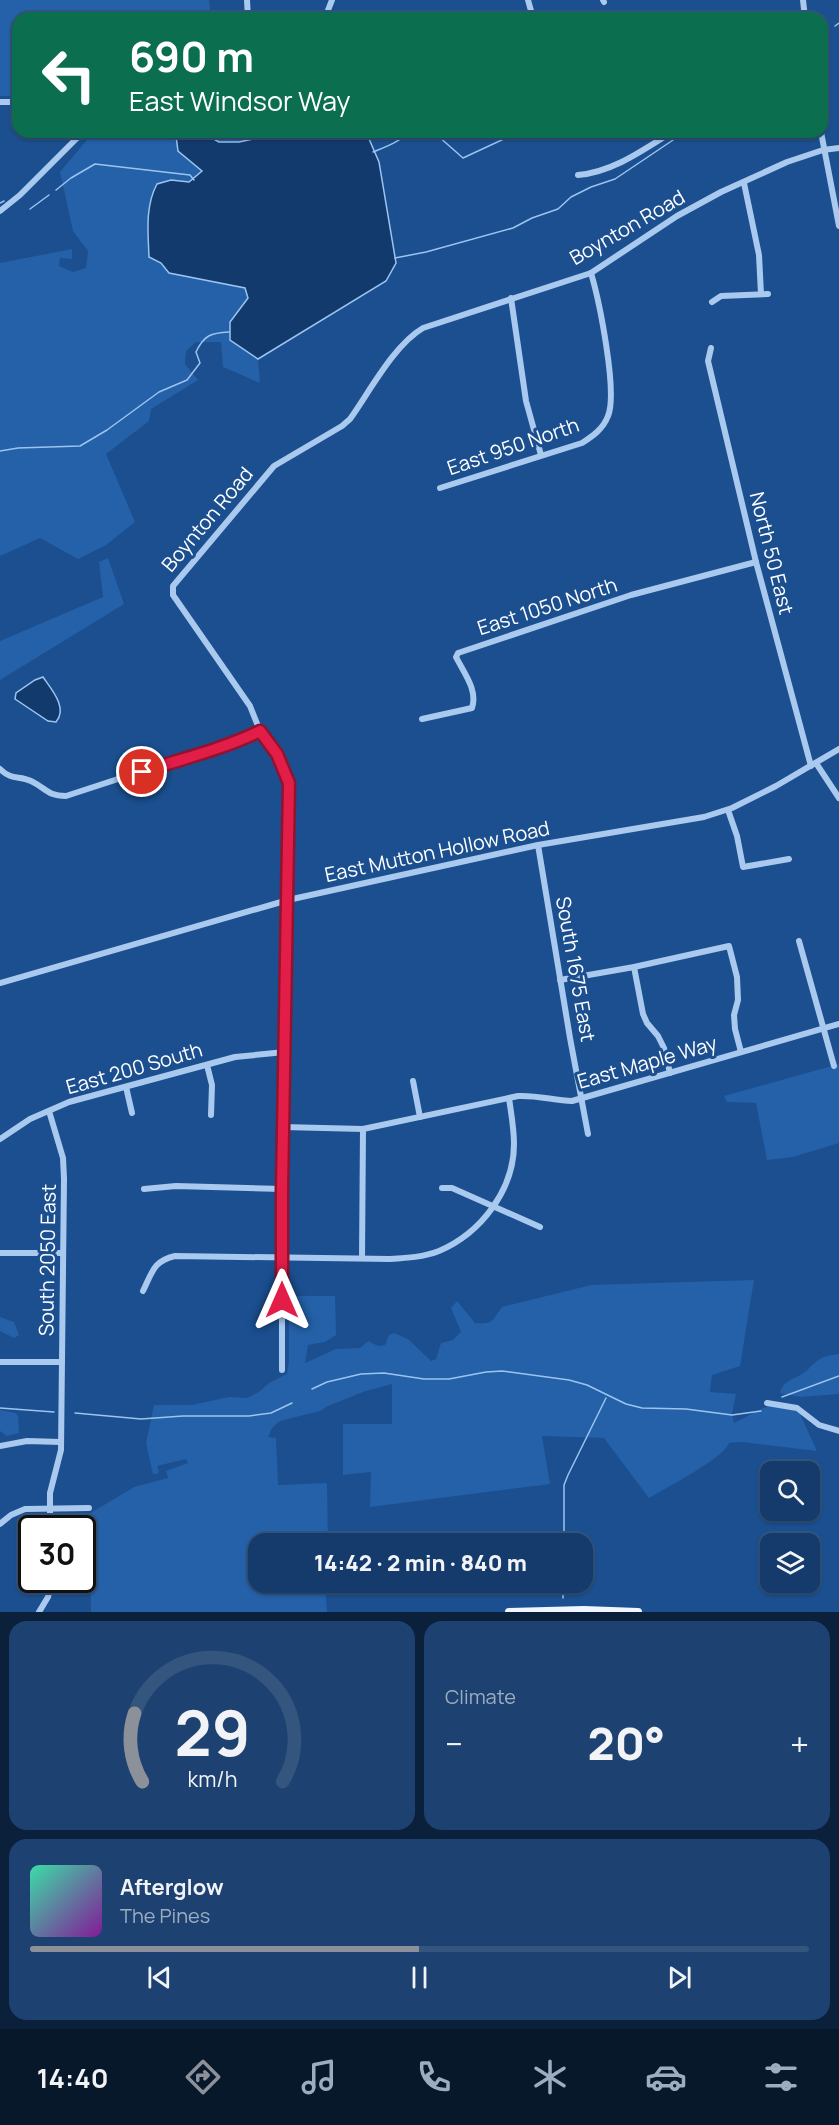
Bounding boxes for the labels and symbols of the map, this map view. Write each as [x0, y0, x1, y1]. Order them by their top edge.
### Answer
street label: Boynton Road [564, 183, 690, 271]
street label: East 950 North [443, 411, 583, 481]
street label: Boynton Road [155, 461, 259, 577]
street label: North 50 East [744, 489, 800, 617]
street label: East 1050 North [474, 571, 620, 641]
pin [116, 746, 167, 797]
street label: East Mutton Hollow Road [322, 814, 552, 888]
street label: South 1675 East [550, 894, 602, 1044]
street label: East Maple Way [574, 1029, 720, 1095]
street label: East 200 South [63, 1036, 205, 1100]
street label: South 2050 East [32, 1184, 62, 1336]
position arrow [250, 1268, 314, 1332]
speed limit sign: 30 [18, 1515, 96, 1593]

